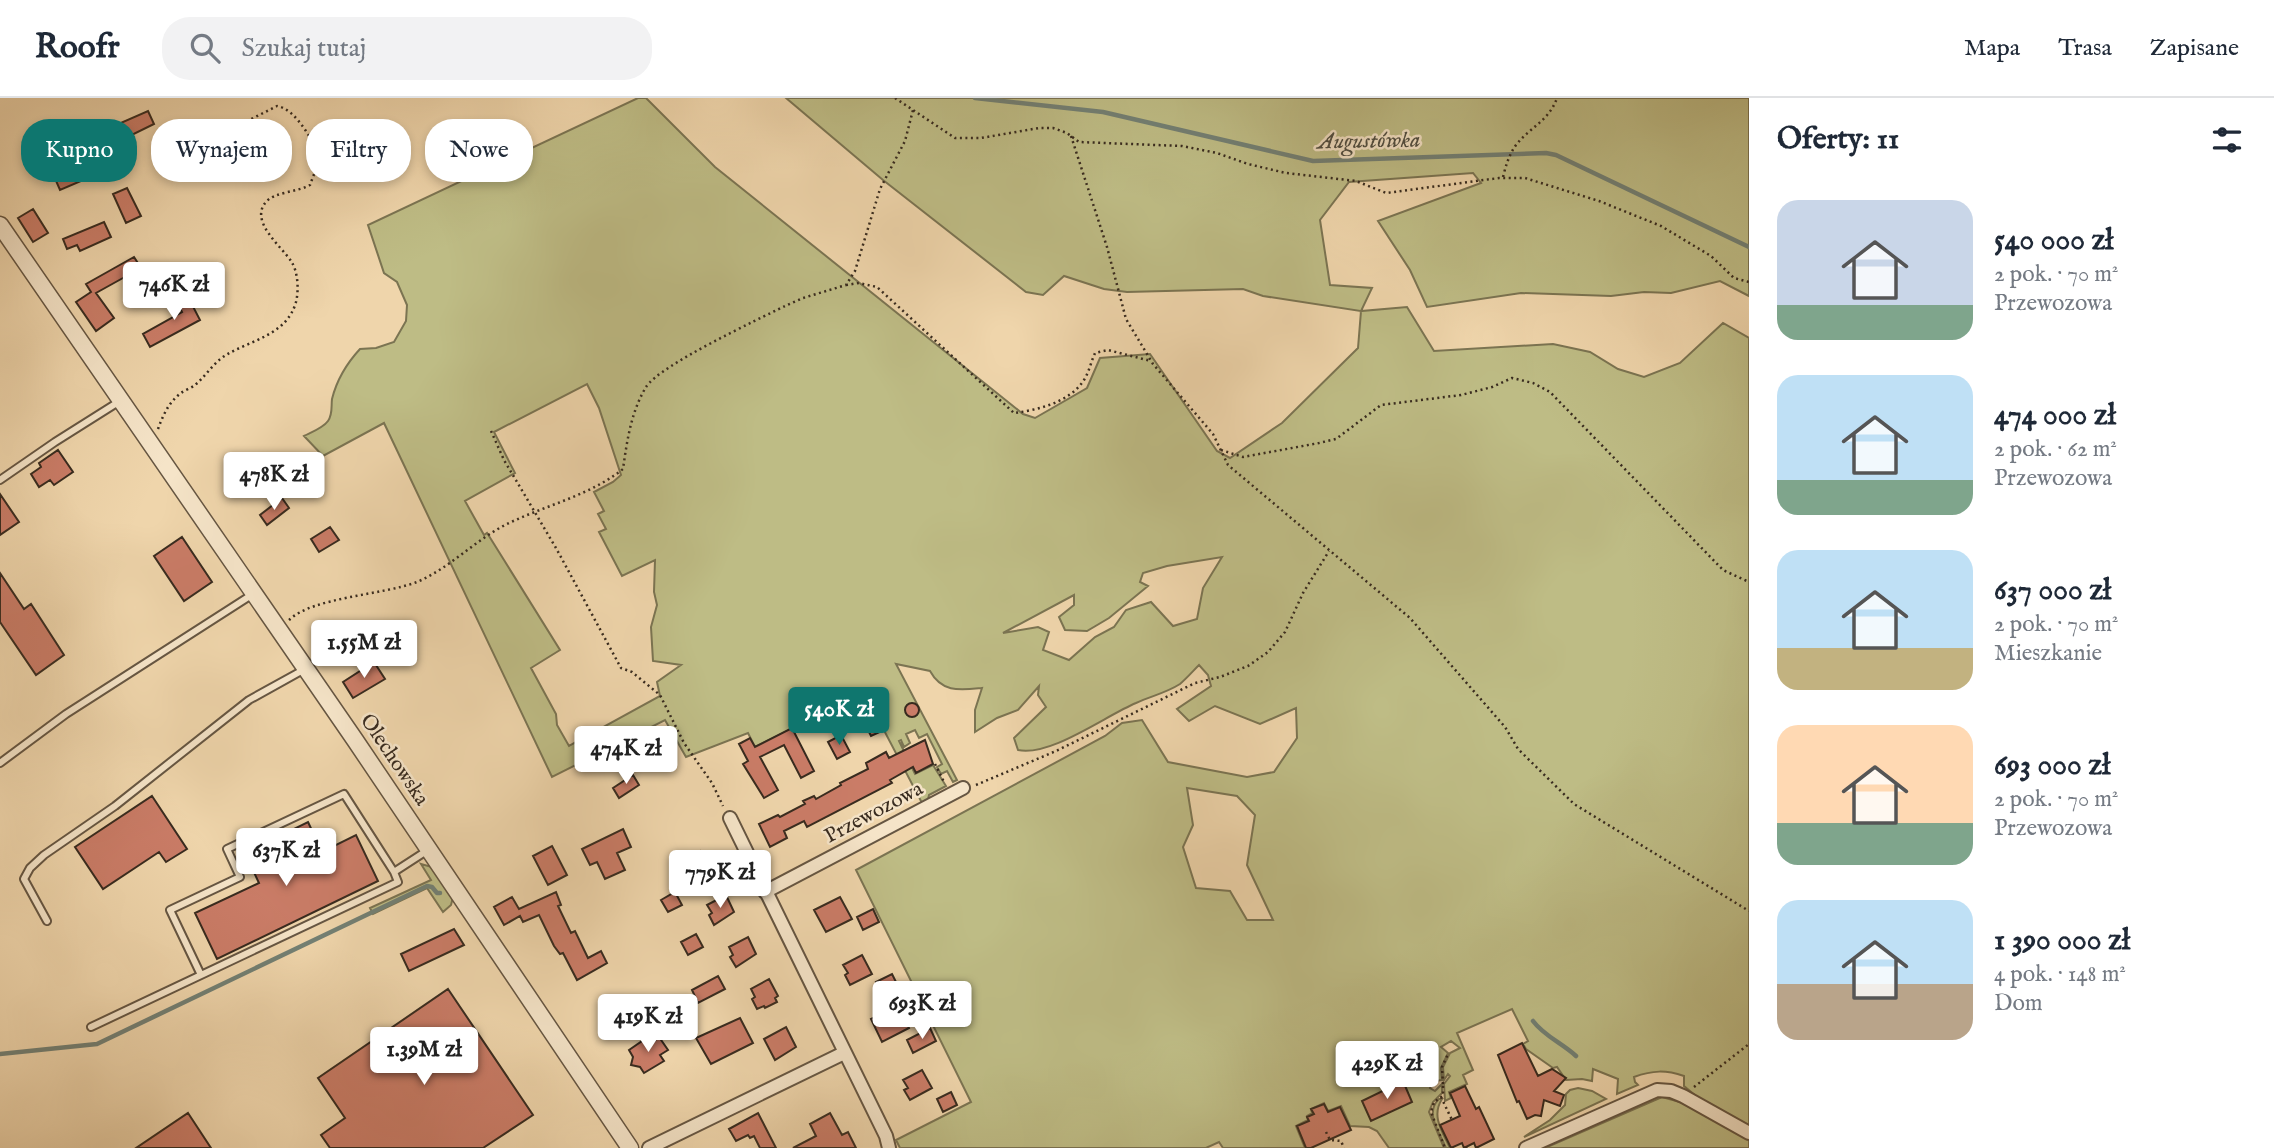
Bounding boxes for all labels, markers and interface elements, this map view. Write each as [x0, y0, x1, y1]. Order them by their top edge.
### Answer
search box [162, 17, 652, 80]
text: Roofr [35, 27, 120, 69]
icon: search [186, 29, 224, 67]
text: Szukaj tutaj [242, 32, 366, 65]
text: Mapa [1964, 33, 2020, 64]
text: Trasa [2058, 33, 2112, 64]
text: Zapisane [2150, 33, 2239, 64]
chip: Kupno [21, 119, 137, 182]
chip: Wynajem [151, 119, 292, 182]
chip: Filtry [306, 119, 411, 182]
chip: Nowe [425, 119, 533, 182]
text: Oferty: 11 [1777, 121, 1899, 159]
icon: filters [2208, 121, 2246, 159]
water label: Augustówka [1315, 126, 1421, 157]
text: 540 000 zł [1994, 222, 2114, 260]
icon: home [1833, 228, 1917, 312]
text: 2 pok. · 70 m² [1994, 260, 2119, 289]
pin: 746K zł [109, 262, 239, 322]
text: 746K zł [139, 270, 209, 299]
text: Przewozowa [1994, 289, 2112, 318]
text: 474 000 zł [1994, 397, 2116, 435]
icon: home [1833, 403, 1917, 487]
text: 2 pok. · 62 m² [1994, 435, 2117, 464]
pin: 478K zł [209, 452, 339, 512]
text: 478K zł [240, 460, 308, 489]
text: Przewozowa [1994, 464, 2112, 493]
text: 637 000 zł [1994, 572, 2111, 610]
icon: home [1833, 578, 1917, 662]
text: 2 pok. · 70 m² [1994, 610, 2119, 639]
pin: 1.55M zł [292, 620, 436, 680]
text: 1.55M zł [327, 628, 401, 657]
text: Mieszkanie [1994, 639, 2102, 668]
pin: 540K zł [774, 688, 904, 747]
text: 540K zł [804, 695, 874, 724]
street label: Olechowska [353, 709, 435, 812]
pin: 474K zł [561, 726, 691, 786]
text: 474K zł [590, 734, 662, 763]
text: 693 000 zł [1994, 747, 2110, 785]
icon: home [1833, 753, 1917, 837]
street label: Przewozowa [820, 775, 929, 850]
text: 2 pok. · 70 m² [1994, 785, 2119, 814]
text: Przewozowa [1994, 814, 2112, 843]
pin: 637K zł [221, 828, 351, 888]
text: 637K zł [252, 836, 320, 865]
pin: 779K zł [655, 850, 785, 910]
text: 779K zł [685, 858, 755, 887]
text: 1 390 000 zł [1994, 922, 2130, 960]
icon: home [1833, 928, 1917, 1012]
text: 4 pok. · 148 m² [1994, 960, 2126, 989]
pin: 693K zł [857, 982, 987, 1041]
text: 693K zł [889, 989, 955, 1018]
text: Dom [1994, 989, 2043, 1018]
pin: 419K zł [583, 995, 713, 1054]
text: 419K zł [614, 1002, 682, 1031]
pin: 1.39M zł [352, 1028, 496, 1087]
text: 1.39M zł [386, 1035, 462, 1064]
pin: 429K zł [1322, 1042, 1452, 1101]
text: 429K zł [1352, 1049, 1422, 1078]

